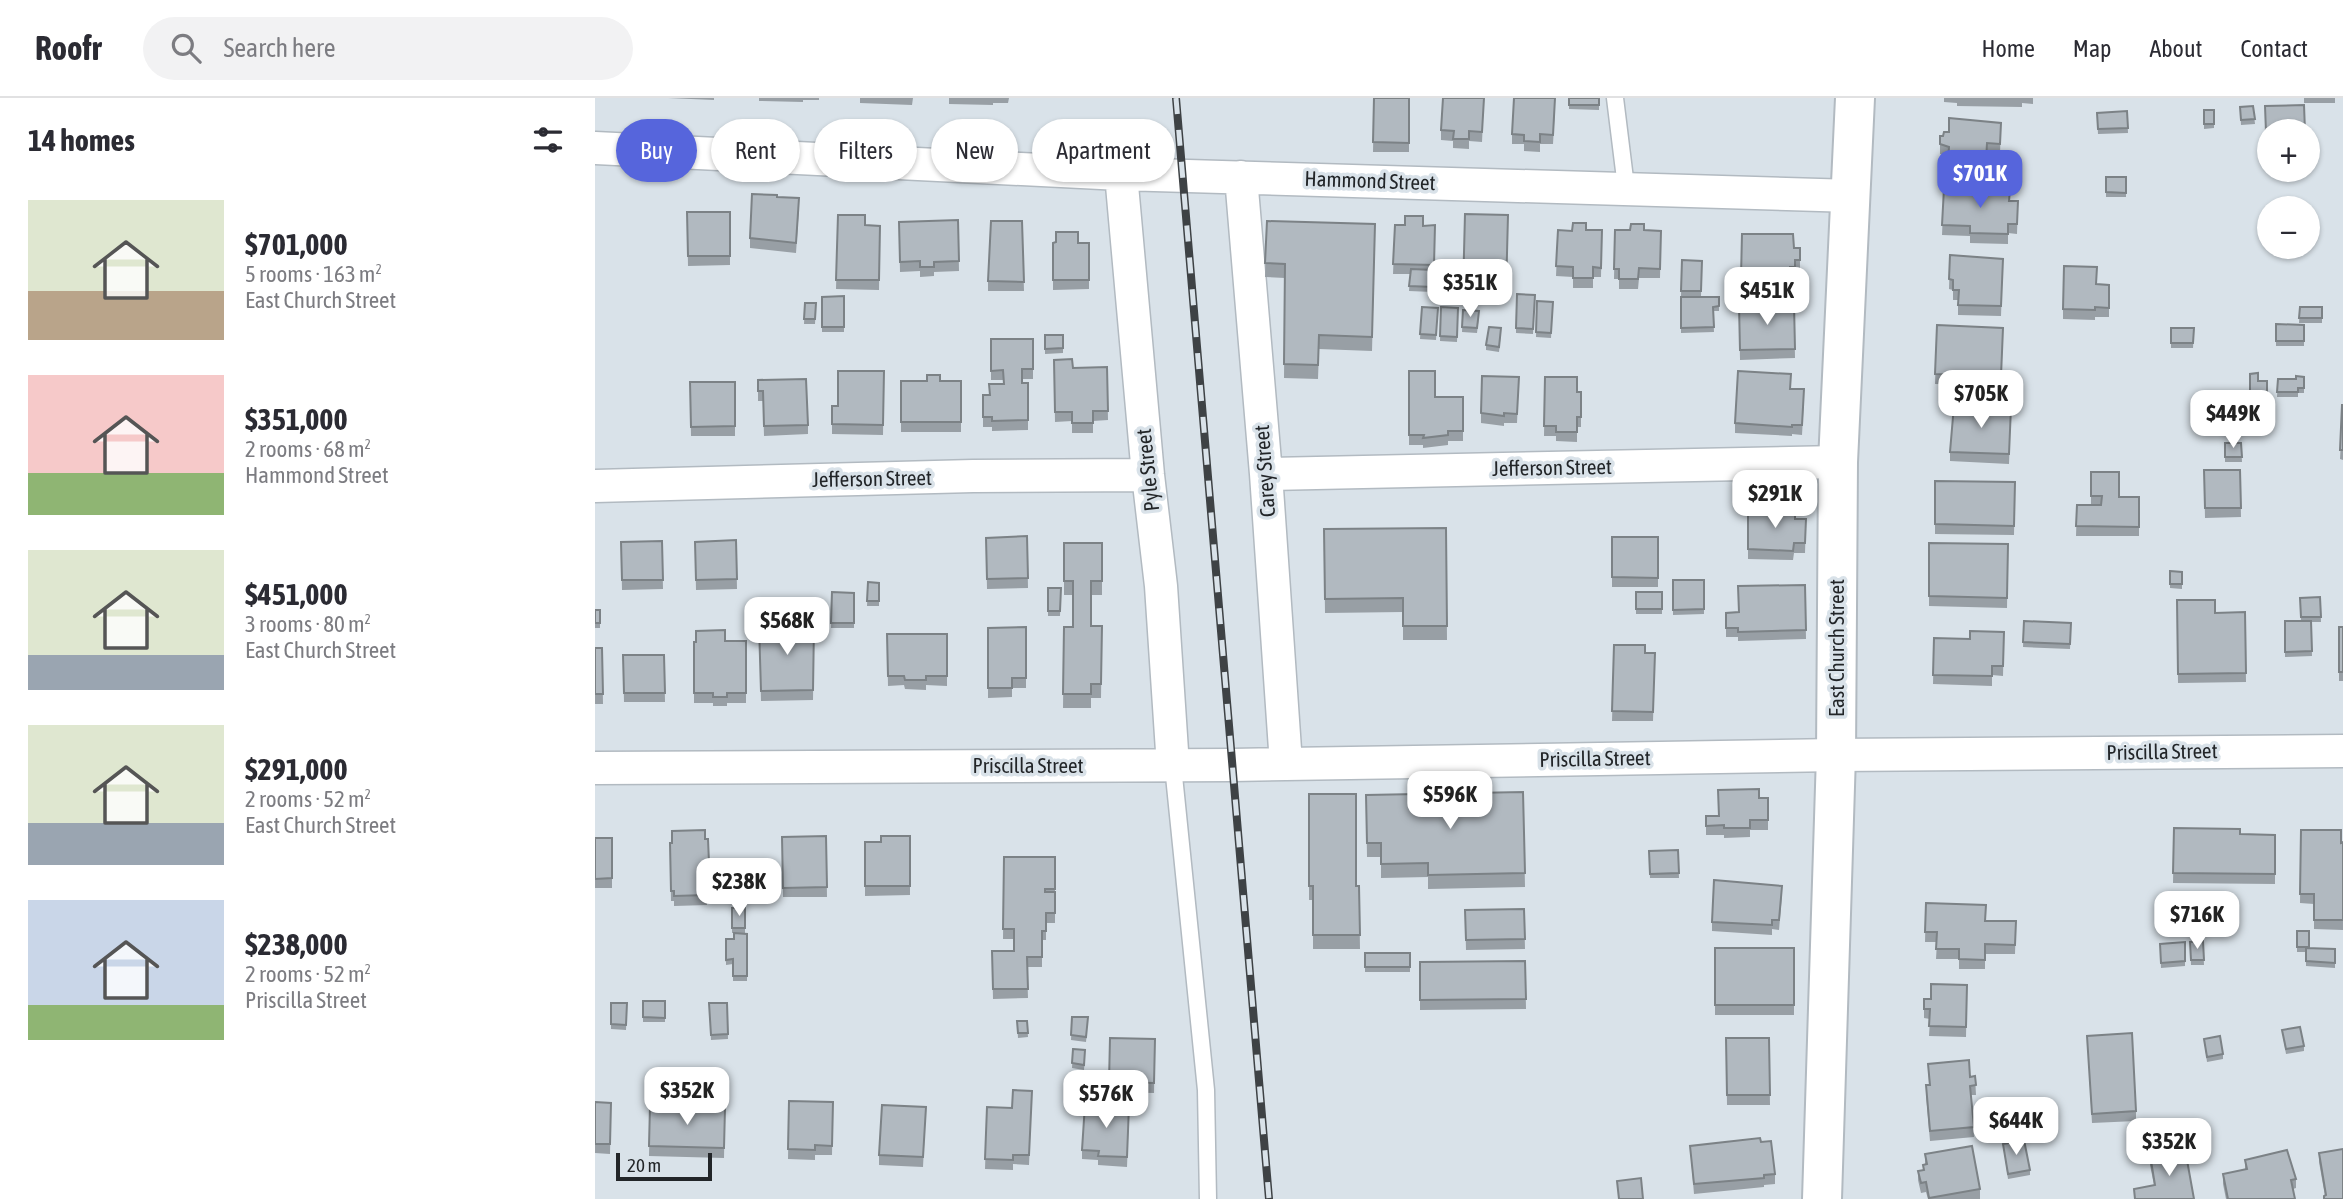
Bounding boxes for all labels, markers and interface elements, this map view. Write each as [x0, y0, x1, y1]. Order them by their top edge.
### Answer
search box [143, 17, 633, 80]
text: Roofr [35, 29, 101, 67]
icon: search [167, 29, 205, 67]
text: Search here [223, 33, 336, 63]
text: Home [1981, 35, 2035, 62]
text: Map [2073, 35, 2111, 62]
text: About [2149, 35, 2202, 62]
text: Contact [2240, 35, 2308, 62]
chip: Buy [616, 119, 697, 182]
chip: Rent [711, 119, 800, 182]
chip: Filters [814, 119, 917, 182]
chip: New [931, 119, 1018, 182]
chip: Apartment [1032, 119, 1175, 182]
map controls [2257, 119, 2320, 259]
button: + [2257, 119, 2320, 182]
icon: filters [529, 121, 567, 159]
text: 14 homes [28, 123, 135, 157]
pin: $701K [1931, 150, 2029, 210]
text: $701K [1953, 160, 2007, 186]
street label: Hammond Street [1304, 166, 1436, 194]
button: − [2257, 196, 2320, 259]
text: $701,000 [245, 227, 348, 261]
icon: home [84, 228, 168, 312]
pin: $351K [1421, 260, 1519, 319]
text: 5 rooms · 163 m² [245, 261, 382, 287]
pin: $451K [1718, 268, 1816, 327]
text: $351K [1443, 269, 1497, 295]
text: $451K [1740, 277, 1794, 303]
text: East Church Street [245, 287, 396, 313]
pin: $705K [1932, 370, 2030, 430]
text: $705K [1954, 380, 2008, 406]
pin: $449K [2184, 390, 2282, 450]
text: $449K [2206, 400, 2260, 426]
text: $351,000 [245, 402, 348, 436]
icon: home [84, 403, 168, 487]
street label: Carey Street [1249, 424, 1279, 518]
street label: Pyle Street [1131, 428, 1163, 513]
text: 2 rooms · 68 m² [245, 436, 371, 462]
street label: Jefferson Street [1492, 454, 1612, 480]
text: Hammond Street [245, 462, 389, 488]
street label: Jefferson Street [812, 465, 932, 491]
pin: $291K [1726, 470, 1824, 530]
text: $291K [1748, 480, 1802, 506]
text: $451,000 [245, 577, 348, 611]
icon: home [84, 578, 168, 662]
street label: East Church Street [1824, 579, 1848, 717]
pin: $568K [738, 598, 836, 657]
text: $568K [760, 607, 814, 633]
text: 3 rooms · 80 m² [245, 611, 371, 637]
text: East Church Street [245, 637, 396, 663]
street label: Priscilla Street [2106, 738, 2218, 764]
street label: Priscilla Street [1539, 745, 1651, 771]
text: $291,000 [245, 752, 348, 786]
icon: home [84, 753, 168, 837]
street label: Priscilla Street [972, 753, 1084, 777]
pin: $596K [1401, 772, 1499, 831]
text: $596K [1423, 781, 1477, 807]
text: 2 rooms · 52 m² [245, 786, 371, 812]
text: East Church Street [245, 812, 396, 838]
pin: $238K [690, 858, 788, 918]
text: $238K [712, 868, 766, 894]
pin: $716K [2148, 892, 2246, 951]
text: $716K [2170, 901, 2224, 927]
text: $238,000 [245, 927, 348, 961]
icon: home [84, 928, 168, 1012]
text: 2 rooms · 52 m² [245, 961, 371, 987]
text: Priscilla Street [245, 987, 367, 1013]
pin: $352K [638, 1068, 736, 1127]
pin: $576K [1057, 1070, 1155, 1130]
text: $352K [660, 1077, 714, 1103]
text: $576K [1079, 1080, 1133, 1106]
pin: $644K [1967, 1098, 2065, 1157]
text: $644K [1989, 1107, 2043, 1133]
pin: $352K [2120, 1118, 2218, 1178]
text: $352K [2142, 1128, 2196, 1154]
scale bar [616, 1150, 712, 1182]
text: 20 m [627, 1154, 661, 1176]

